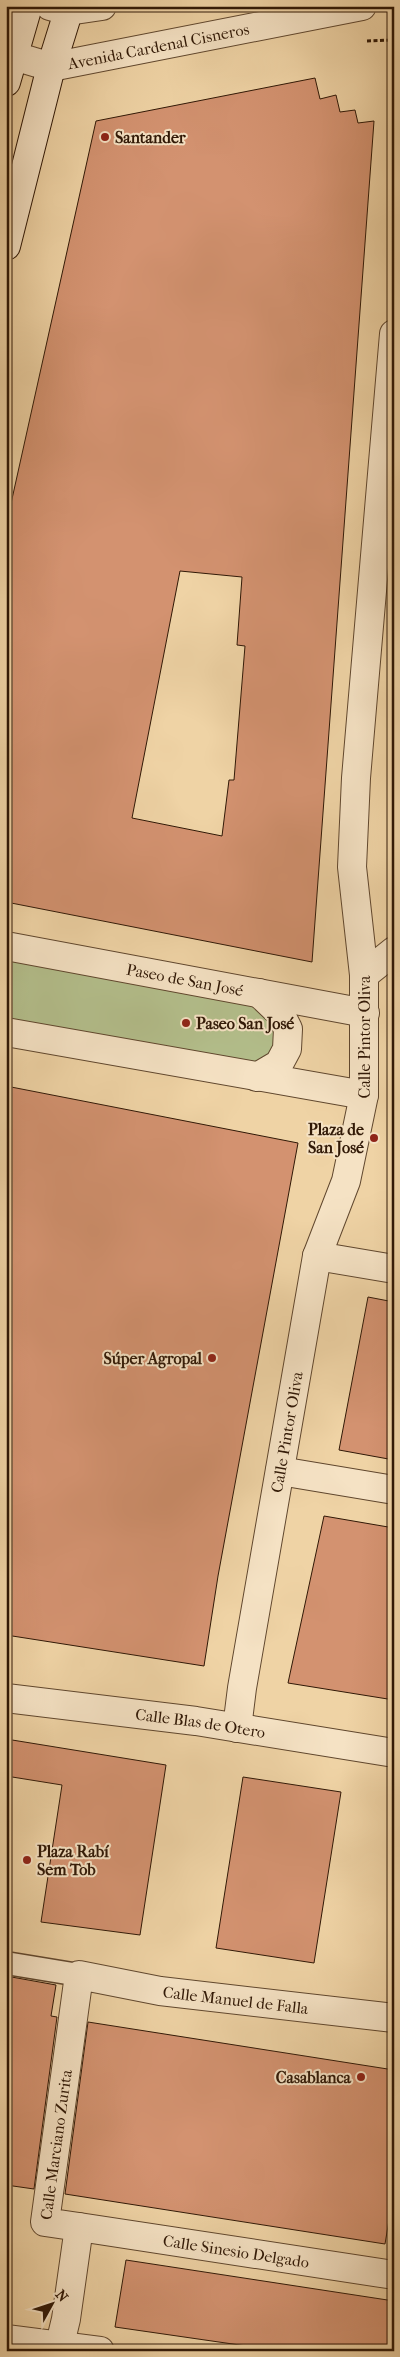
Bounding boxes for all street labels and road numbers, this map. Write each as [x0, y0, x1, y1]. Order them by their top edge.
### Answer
street label: Avenida Cardenal Cisneros [65, 19, 251, 74]
street label: Paseo de San José [125, 960, 245, 1000]
street label: Calle Pintor Oliva [355, 975, 374, 1098]
street label: Calle Pintor Oliva [267, 1370, 307, 1494]
street label: Calle Blas de Otero [134, 1705, 267, 1742]
street label: Calle Manuel de Falla [162, 1982, 310, 2018]
street label: Calle Marciano Zurita [36, 2068, 76, 2221]
street label: Calle Sinesio Delgado [162, 2231, 311, 2272]

